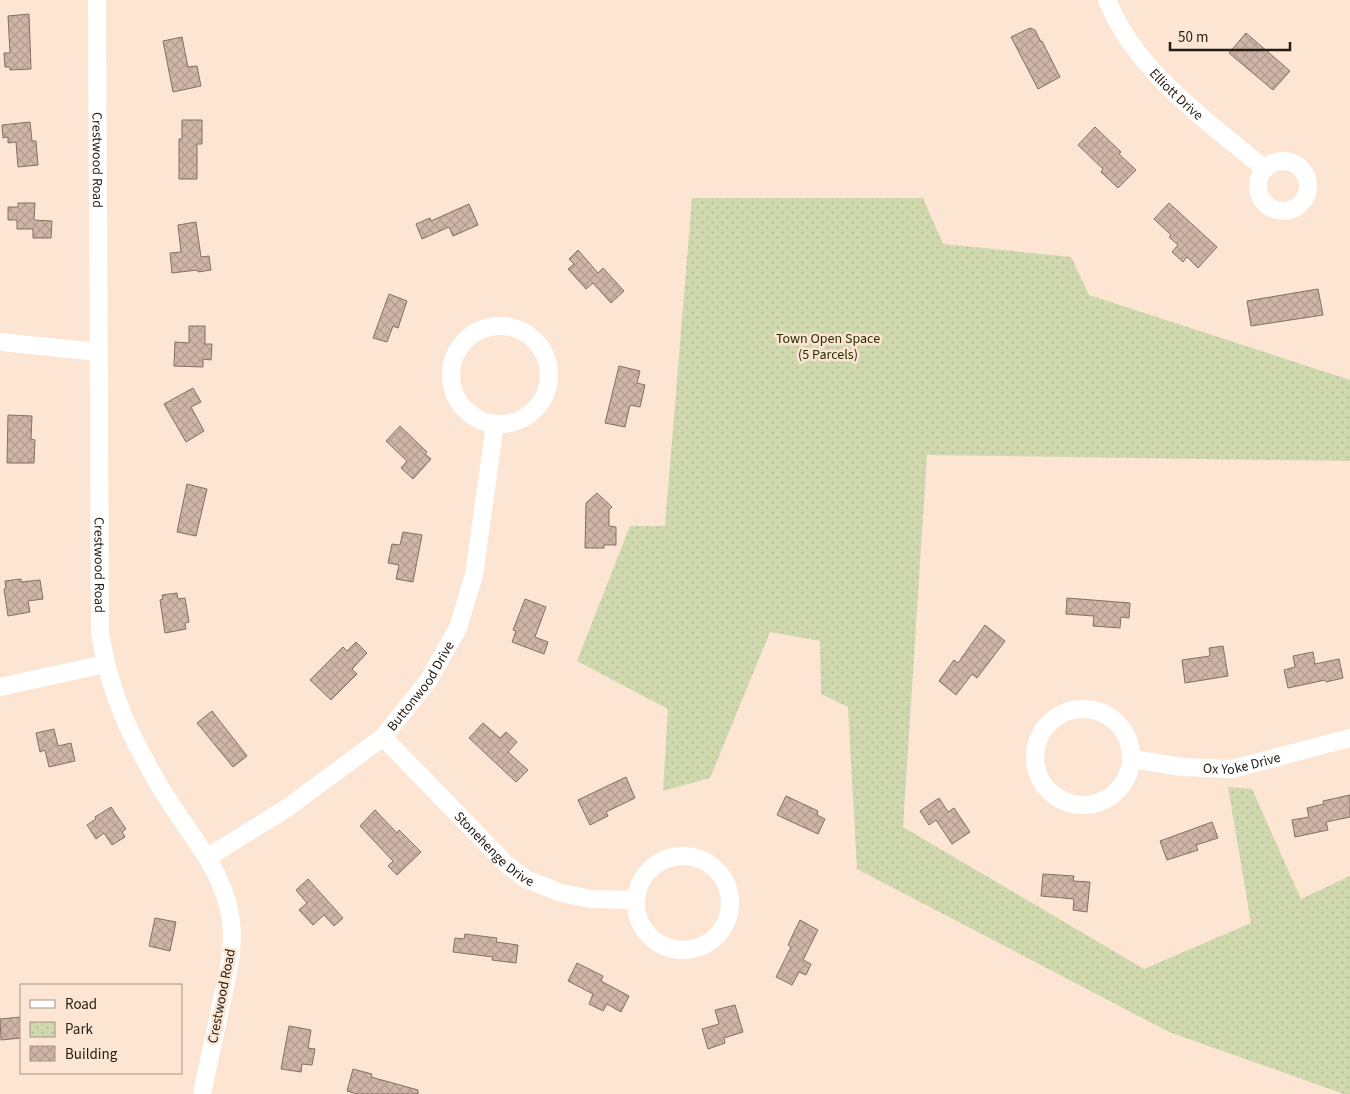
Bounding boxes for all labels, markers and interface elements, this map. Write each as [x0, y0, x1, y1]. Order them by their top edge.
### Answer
scale bar [1170, 20, 1290, 52]
text: 50 m [1178, 27, 1208, 48]
street label: Elliott Drive [1144, 64, 1207, 125]
street label: Crestwood Road [87, 112, 107, 208]
park label: Town Open Space (5 Parcels) [776, 329, 880, 365]
street label: Crestwood Road [88, 517, 109, 613]
street label: Buttonwood Drive [383, 637, 460, 736]
street label: Ox Yoke Drive [1203, 748, 1283, 780]
street label: Stonehenge Drive [449, 807, 537, 892]
street label: Crestwood Road [203, 947, 241, 1045]
legend [20, 984, 182, 1074]
text: Road [65, 994, 97, 1015]
text: Park [65, 1019, 94, 1040]
text: Building [65, 1044, 118, 1065]

